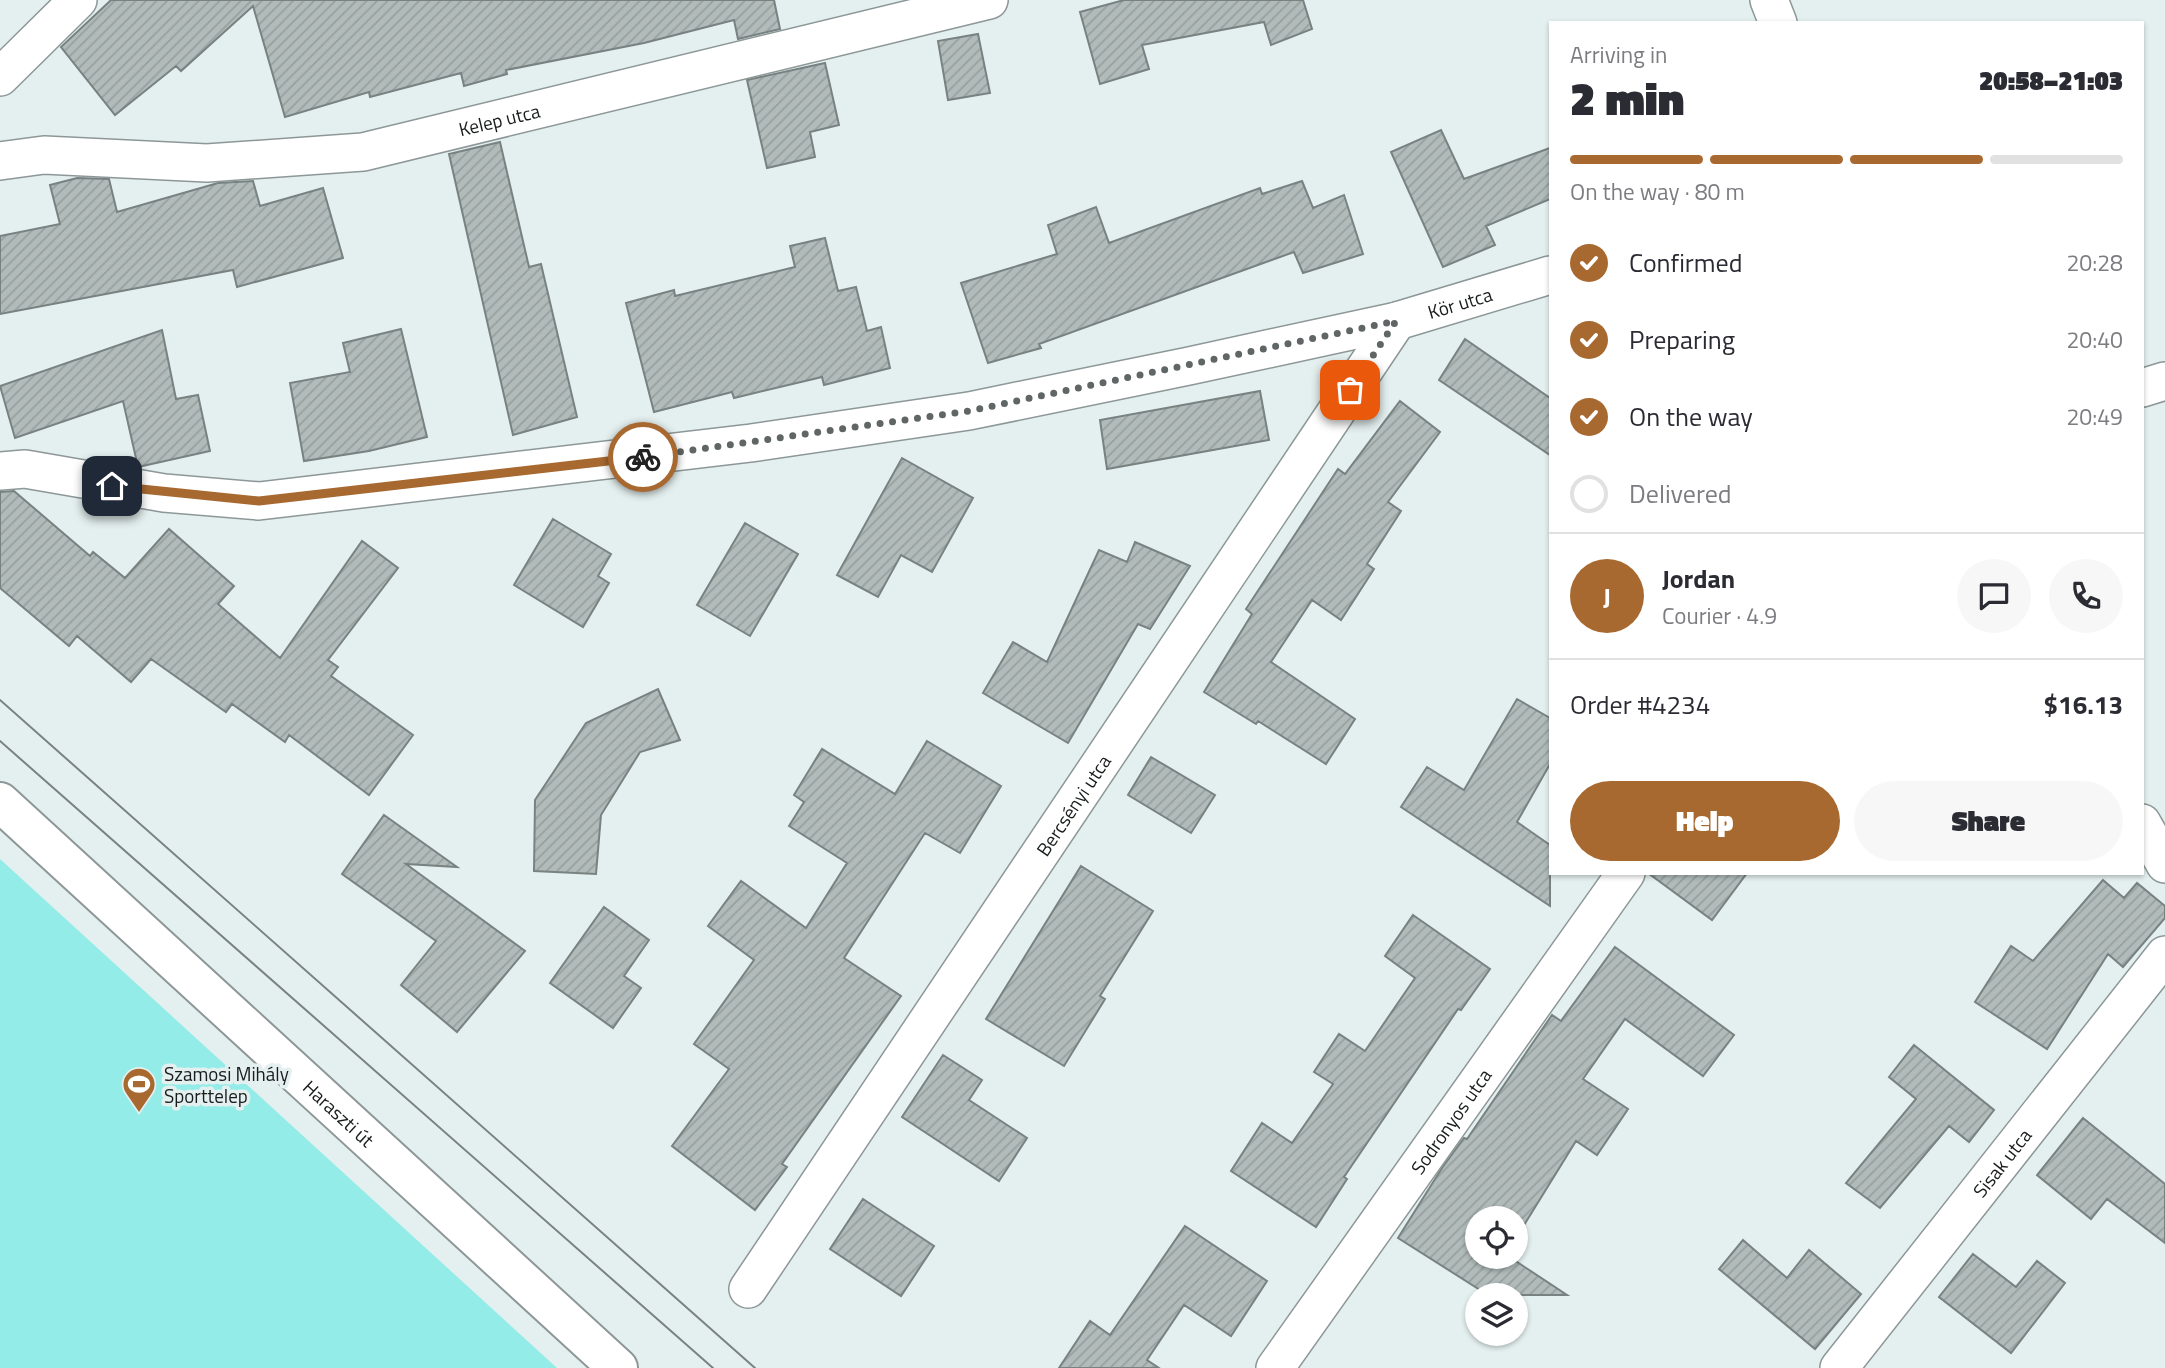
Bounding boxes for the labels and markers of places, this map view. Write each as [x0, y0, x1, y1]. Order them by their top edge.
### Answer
pin [1320, 360, 1380, 420]
pin [82, 456, 142, 516]
place label: Szamosi Mihály Sporttelep [164, 1059, 289, 1110]
sports icon: Szamosi Mihály Sporttelep [120, 1065, 158, 1114]

